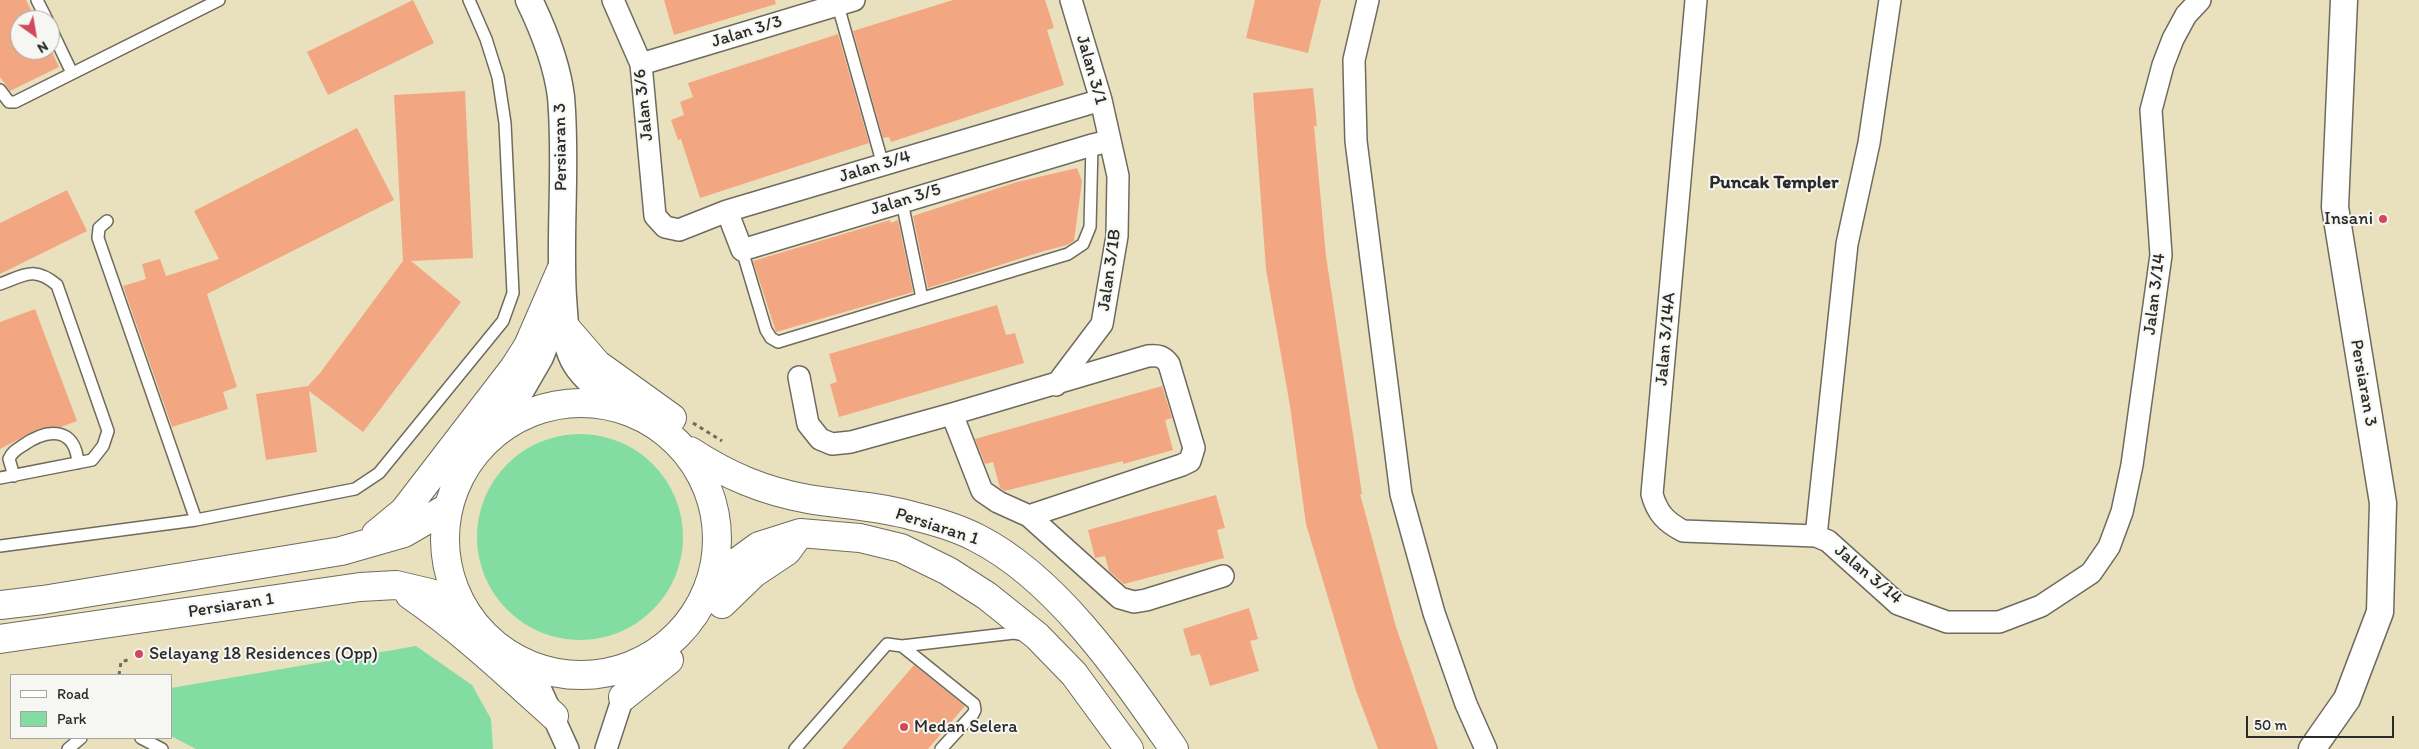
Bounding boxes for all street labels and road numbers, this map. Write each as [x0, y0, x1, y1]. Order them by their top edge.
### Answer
street label: Jalan 3/3 [709, 11, 785, 53]
street label: Jalan 3/1 [1071, 33, 1111, 107]
street label: Jalan 3/6 [629, 68, 659, 142]
street label: Persiaran 3 [549, 103, 573, 191]
street label: Jalan 3/4 [837, 146, 913, 188]
street label: Jalan 3/5 [868, 179, 944, 221]
street label: Jalan 3/1B [1094, 228, 1126, 312]
street label: Jalan 3/14 [2139, 252, 2171, 336]
street label: Jalan 3/14A [1651, 292, 1681, 386]
street label: Persiaran 3 [2345, 338, 2381, 428]
street label: Persiaran 1 [893, 503, 981, 551]
street label: Jalan 3/14 [1830, 540, 1906, 610]
street label: Persiaran 1 [187, 589, 275, 623]

